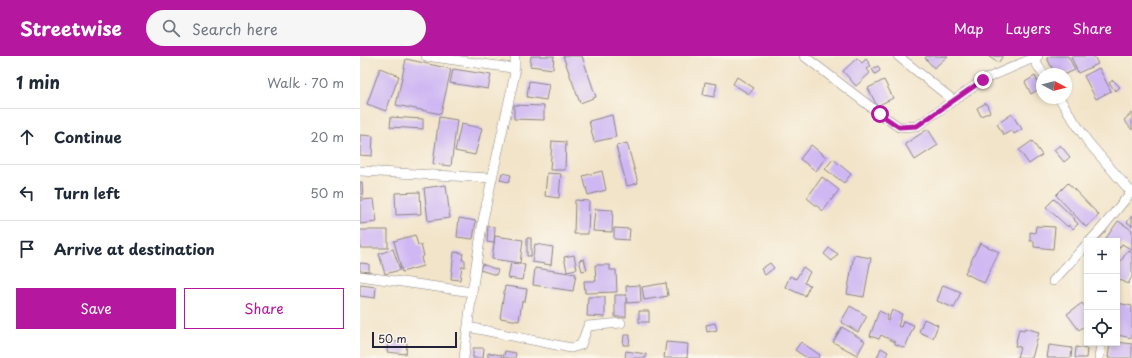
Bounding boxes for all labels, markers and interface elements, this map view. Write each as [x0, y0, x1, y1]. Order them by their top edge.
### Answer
search box [146, 10, 426, 46]
text: Streetwise [20, 14, 122, 42]
icon: search [160, 17, 182, 39]
text: Search here [192, 17, 278, 40]
text: Map [954, 18, 984, 39]
text: Layers [1006, 18, 1051, 39]
text: Share [1073, 18, 1112, 39]
north arrow [1036, 68, 1072, 104]
text: 1 min [16, 69, 60, 95]
route end [974, 71, 992, 89]
text: Walk · 70 m [267, 73, 344, 92]
route start [871, 105, 889, 123]
text: Continue [54, 125, 122, 148]
icon: ahead [16, 126, 38, 148]
text: 20 m [310, 127, 344, 146]
text: Turn left [54, 181, 120, 204]
icon: left [16, 182, 38, 204]
text: 50 m [310, 183, 344, 202]
text: Arrive at destination [54, 237, 215, 260]
icon: arrive [16, 238, 38, 260]
map controls [1084, 238, 1120, 346]
button: + [1084, 238, 1120, 274]
button: − [1084, 274, 1120, 310]
button: Save [16, 288, 176, 329]
button: Share [184, 288, 344, 329]
button: locate [1084, 310, 1120, 346]
scale bar [372, 330, 457, 349]
text: 50 m [378, 330, 407, 347]

